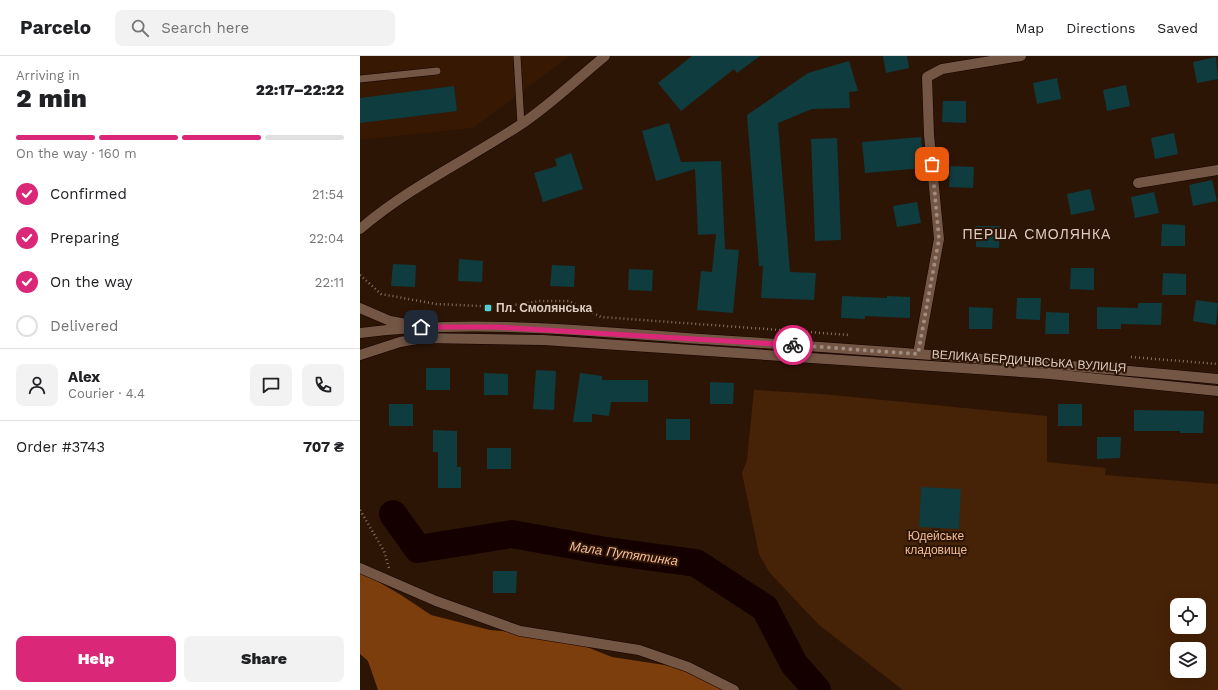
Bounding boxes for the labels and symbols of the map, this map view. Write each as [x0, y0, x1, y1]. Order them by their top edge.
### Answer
pin [915, 147, 949, 181]
district label: ПЕРША СМОЛЯНКА [963, 226, 1111, 242]
place label: Пл. Смолянська [496, 301, 593, 315]
marker: Пл. Смолянська [483, 303, 493, 313]
pin [404, 310, 438, 344]
courier [773, 325, 813, 365]
street label: ВЕЛИКА БЕРДИЧІВСЬКА ВУЛИЦЯ [931, 347, 1127, 375]
park label: Юдейське кладовище [905, 529, 967, 557]
water label: Мала Путятинка [569, 538, 679, 569]

